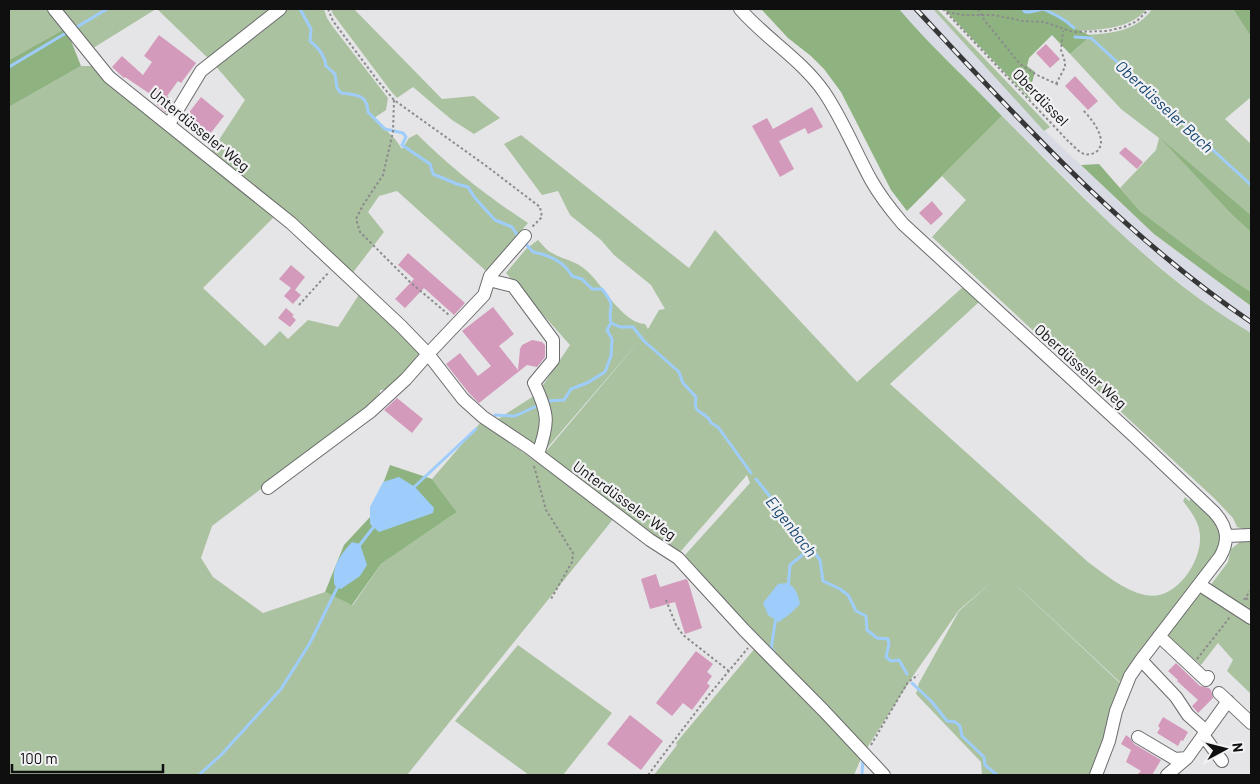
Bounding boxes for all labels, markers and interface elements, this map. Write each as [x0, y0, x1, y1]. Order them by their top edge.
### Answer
water label: Oberdüsseler Bach [1112, 56, 1218, 156]
street label: Oberdüssel [1009, 65, 1073, 129]
street label: Unterdüsseler Weg [146, 83, 254, 175]
street label: Oberdüsseler Weg [1031, 320, 1131, 412]
street label: Unterdüsseler Weg [570, 456, 680, 544]
water label: Eigenbach [762, 492, 822, 560]
north arrow [1200, 724, 1250, 774]
scale bar [12, 742, 164, 774]
text: N [1229, 742, 1247, 753]
text: 100 m [20, 749, 58, 767]

